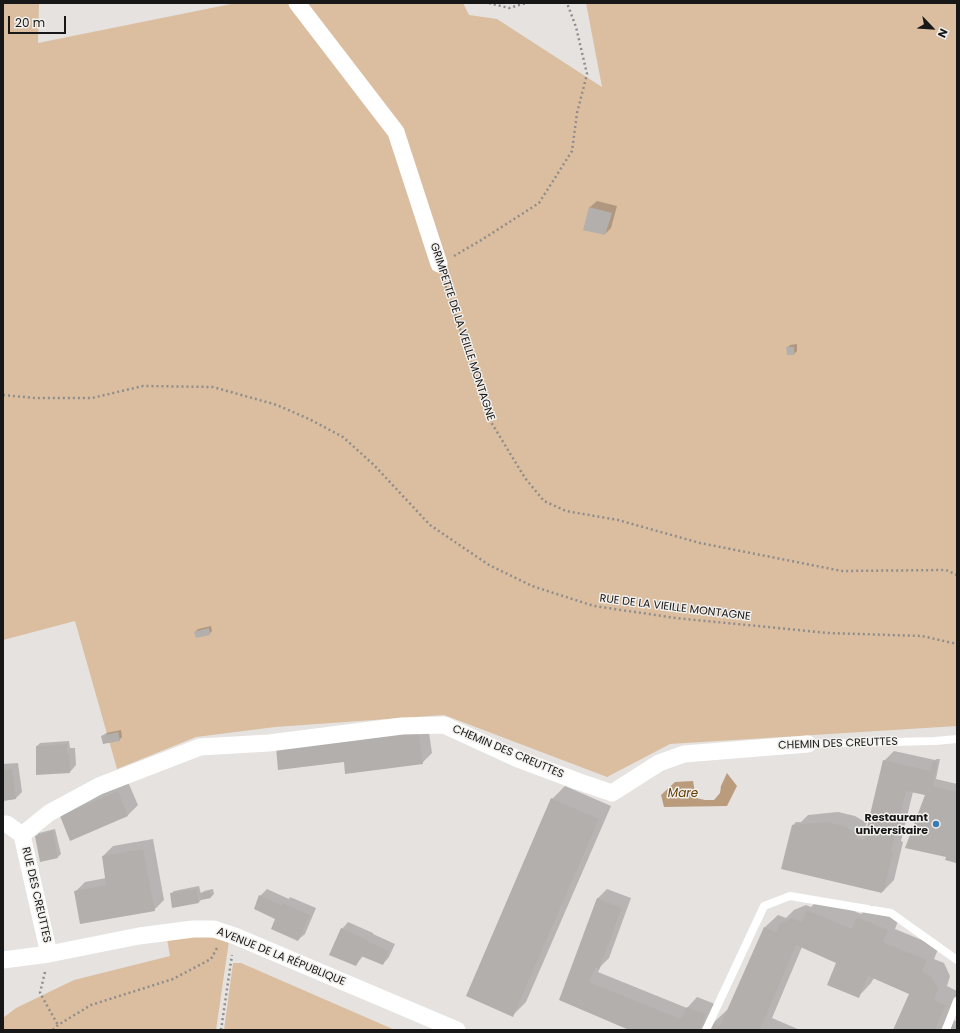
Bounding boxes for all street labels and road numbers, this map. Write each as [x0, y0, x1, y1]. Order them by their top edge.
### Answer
street label: GRIMPETTE DE LA VEILLE MONTAGNE [427, 241, 497, 423]
street label: RUE DE LA VIEILLE MONTAGNE [599, 592, 751, 624]
street label: CHEMIN DES CREUTTES [450, 723, 566, 781]
street label: CHEMIN DES CREUTTES [778, 735, 898, 753]
street label: RUE DES CREUTTES [19, 846, 53, 944]
street label: AVENUE DE LA RÉPUBLIQUE [215, 925, 347, 989]

